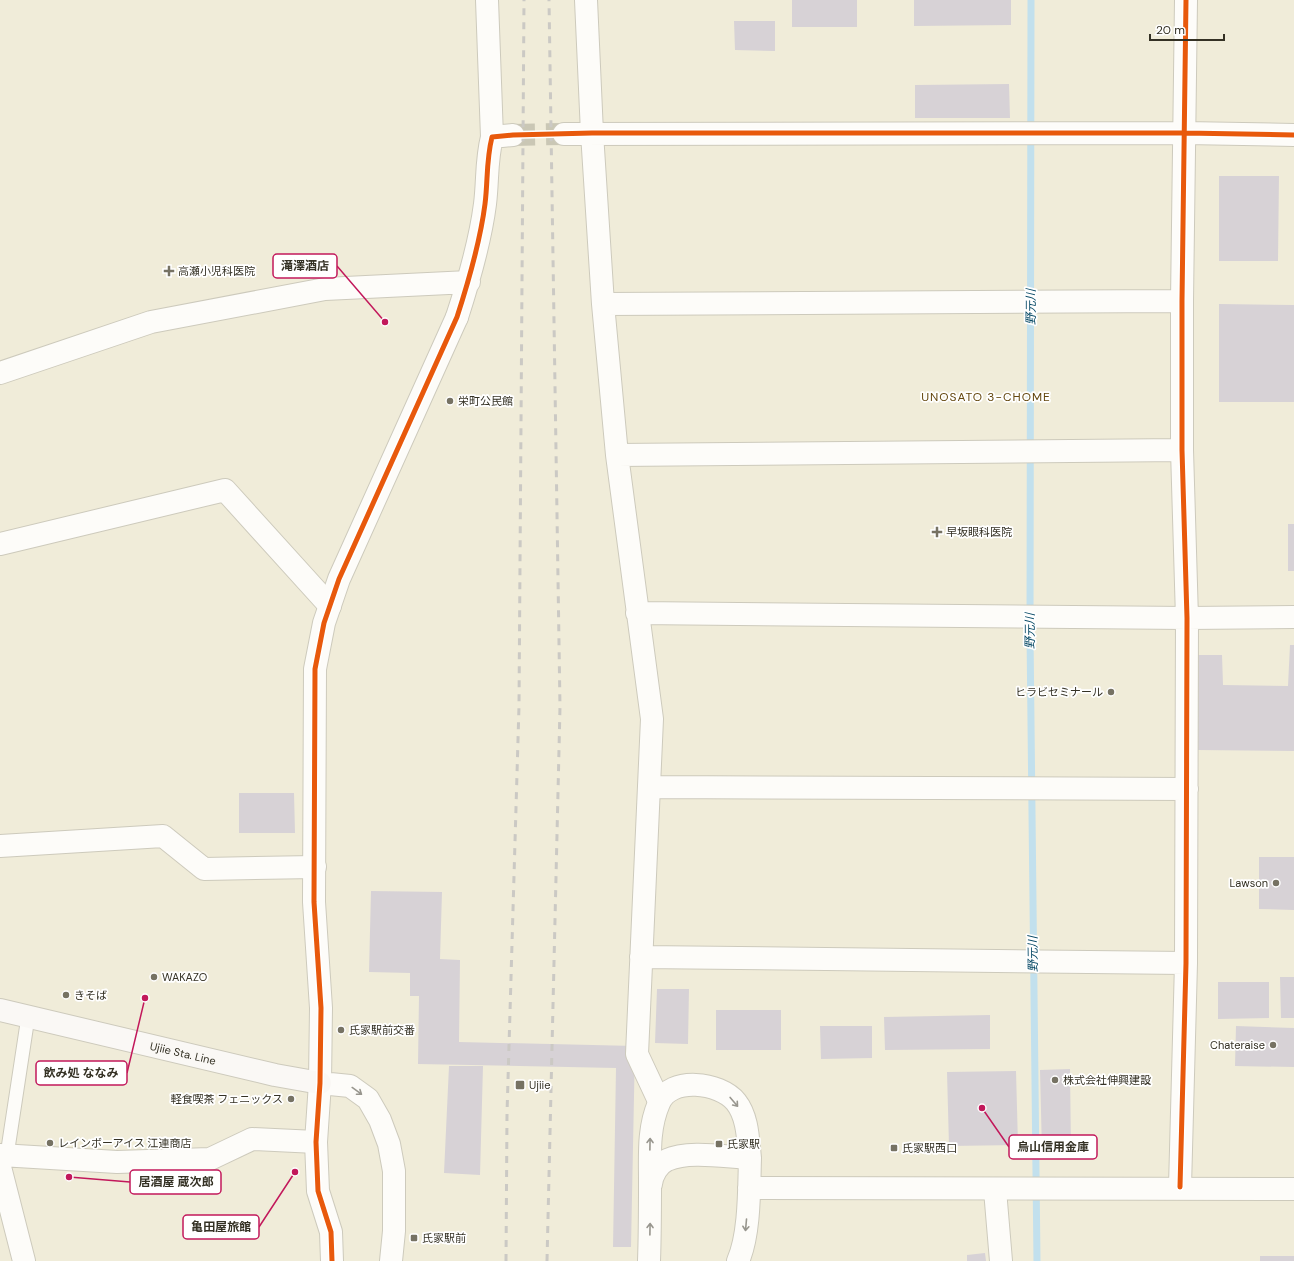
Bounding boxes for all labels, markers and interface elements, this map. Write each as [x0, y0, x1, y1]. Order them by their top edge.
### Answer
scale bar [1150, 16, 1224, 42]
text: 20 m [1156, 22, 1185, 38]
callout: 滝澤酒店 [273, 254, 337, 278]
text: 滝澤酒店 [281, 258, 329, 274]
place label: 高瀬小児科医院 [178, 264, 255, 278]
marker: 高瀬小児科医院 [163, 265, 175, 277]
water label: 野元川 [1023, 287, 1039, 325]
district label: UNOSATO 3-CHOME [921, 389, 1051, 405]
place label: 栄町公民館 [458, 394, 513, 408]
marker: 栄町公民館 [445, 396, 455, 406]
place label: 早坂眼科医院 [946, 525, 1012, 539]
marker: 早坂眼科医院 [931, 526, 943, 538]
water label: 野元川 [1022, 611, 1038, 649]
place label: ヒラビセミナール [1015, 685, 1103, 699]
marker: ヒラビセミナール [1106, 687, 1116, 697]
place label: Lawson [1230, 876, 1268, 890]
marker: Lawson [1271, 878, 1281, 888]
water label: 野元川 [1025, 934, 1041, 972]
place label: WAKAZO [162, 970, 207, 984]
marker: WAKAZO [149, 972, 159, 982]
place label: きそば [74, 988, 107, 1002]
marker: きそば [61, 990, 71, 1000]
place label: 氏家駅前交番 [349, 1023, 415, 1037]
marker: 氏家駅前交番 [336, 1025, 346, 1035]
place label: Chateraise [1210, 1038, 1265, 1052]
street label: Ujiie Sta. Line [149, 1039, 217, 1068]
marker: Chateraise [1268, 1040, 1278, 1050]
callout: 飲み処 ななみ [36, 1061, 127, 1085]
text: 飲み処 ななみ [44, 1065, 118, 1081]
place label: 株式会社伸興建設 [1063, 1073, 1151, 1087]
marker: 株式会社伸興建設 [1050, 1075, 1060, 1085]
place label: Ujiie [529, 1078, 550, 1092]
marker: Ujiie [514, 1079, 526, 1091]
one-way arrow [352, 1087, 363, 1095]
place label: 軽食喫茶 フェニックス [170, 1092, 283, 1106]
marker: 軽食喫茶 フェニックス [286, 1094, 296, 1104]
one-way arrow [729, 1097, 738, 1107]
callout: 烏山信用金庫 [1009, 1135, 1097, 1159]
place label: レインボーアイス 江連商店 [58, 1136, 192, 1150]
place label: 氏家駅 [727, 1137, 760, 1151]
marker: レインボーアイス 江連商店 [45, 1138, 55, 1148]
one-way arrow [647, 1138, 654, 1151]
marker: 氏家駅 [714, 1139, 724, 1149]
text: 烏山信用金庫 [1017, 1139, 1089, 1155]
place label: 氏家駅西口 [902, 1141, 957, 1155]
marker: 氏家駅西口 [889, 1143, 899, 1153]
callout: 居酒屋 蔵次郎 [130, 1170, 221, 1194]
text: 居酒屋 蔵次郎 [139, 1174, 213, 1190]
callout: 亀田屋旅館 [183, 1215, 259, 1239]
one-way arrow [742, 1218, 750, 1231]
text: 亀田屋旅館 [191, 1219, 251, 1235]
one-way arrow [646, 1223, 653, 1236]
place label: 氏家駅前 [422, 1231, 466, 1245]
marker: 氏家駅前 [409, 1233, 419, 1243]

